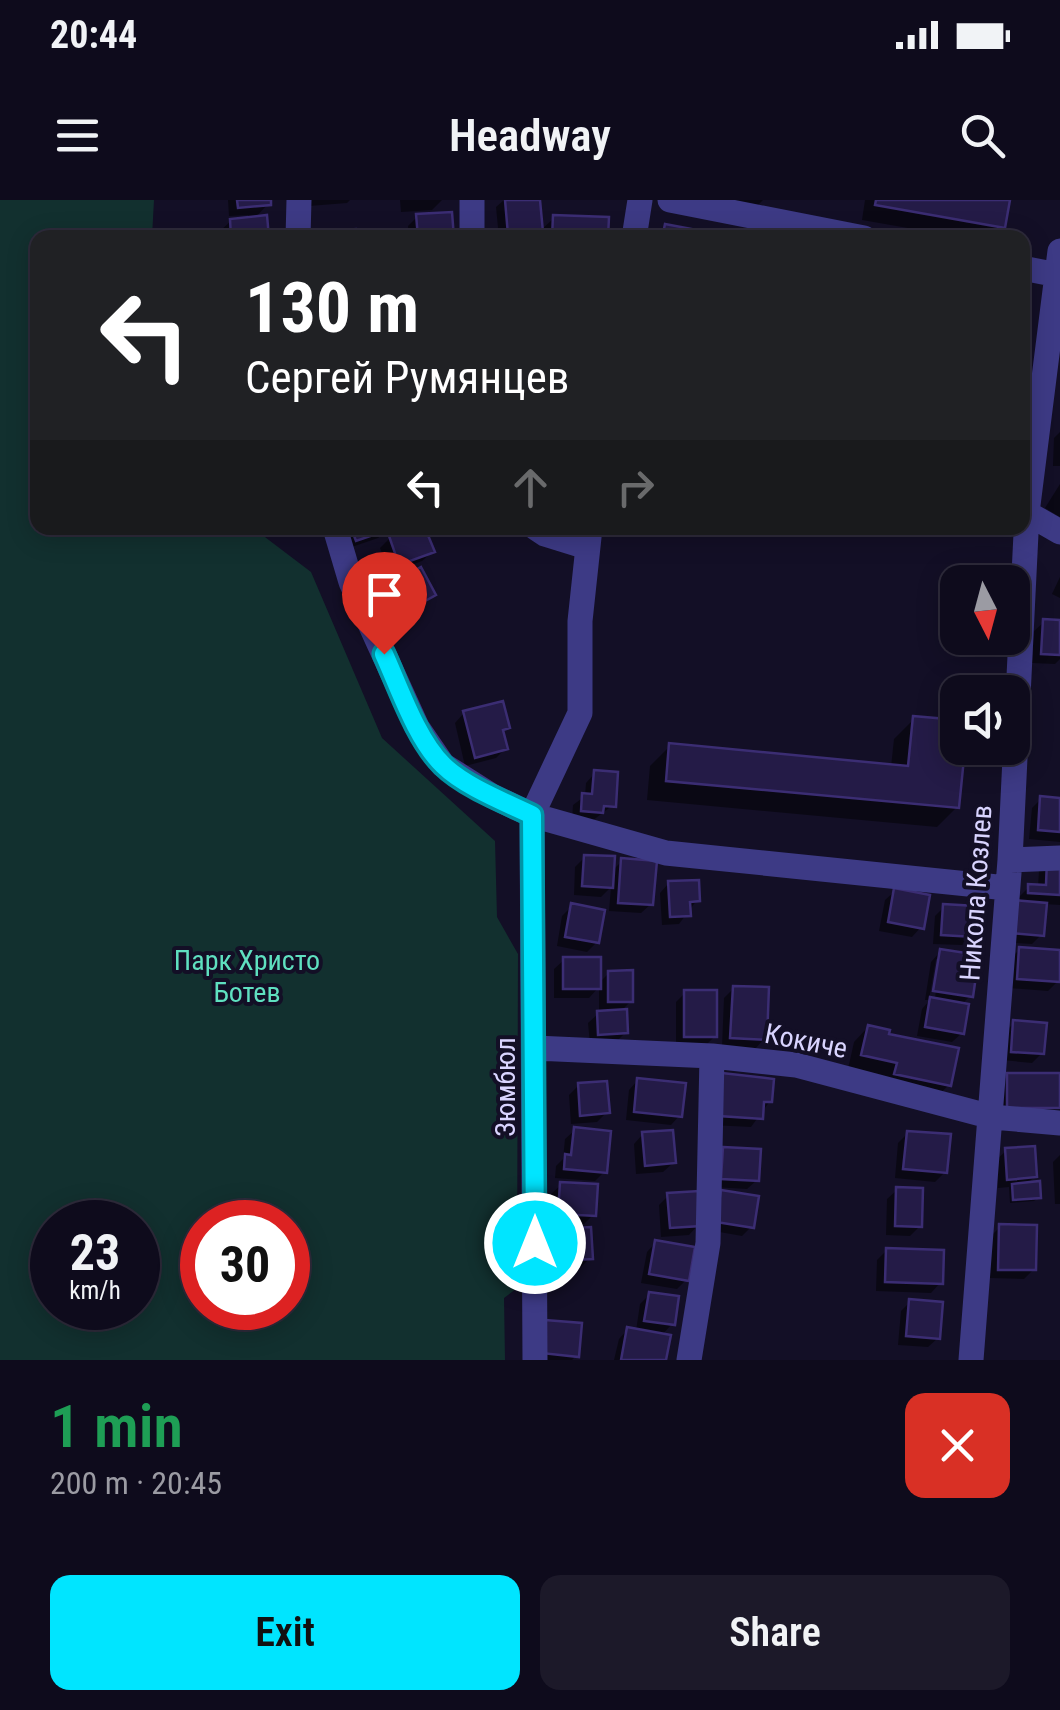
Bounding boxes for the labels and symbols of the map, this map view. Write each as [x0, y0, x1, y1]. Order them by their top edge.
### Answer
pin [342, 552, 427, 655]
north arrow [940, 565, 1030, 655]
street label: Никола Козлев [953, 804, 999, 982]
park label: Парк Христо Ботев [174, 944, 320, 1009]
street label: Кокиче [762, 1017, 850, 1065]
street label: Зюмбюл [489, 1037, 522, 1137]
position arrow [483, 1191, 587, 1295]
speed limit sign: 30 [180, 1200, 310, 1330]

